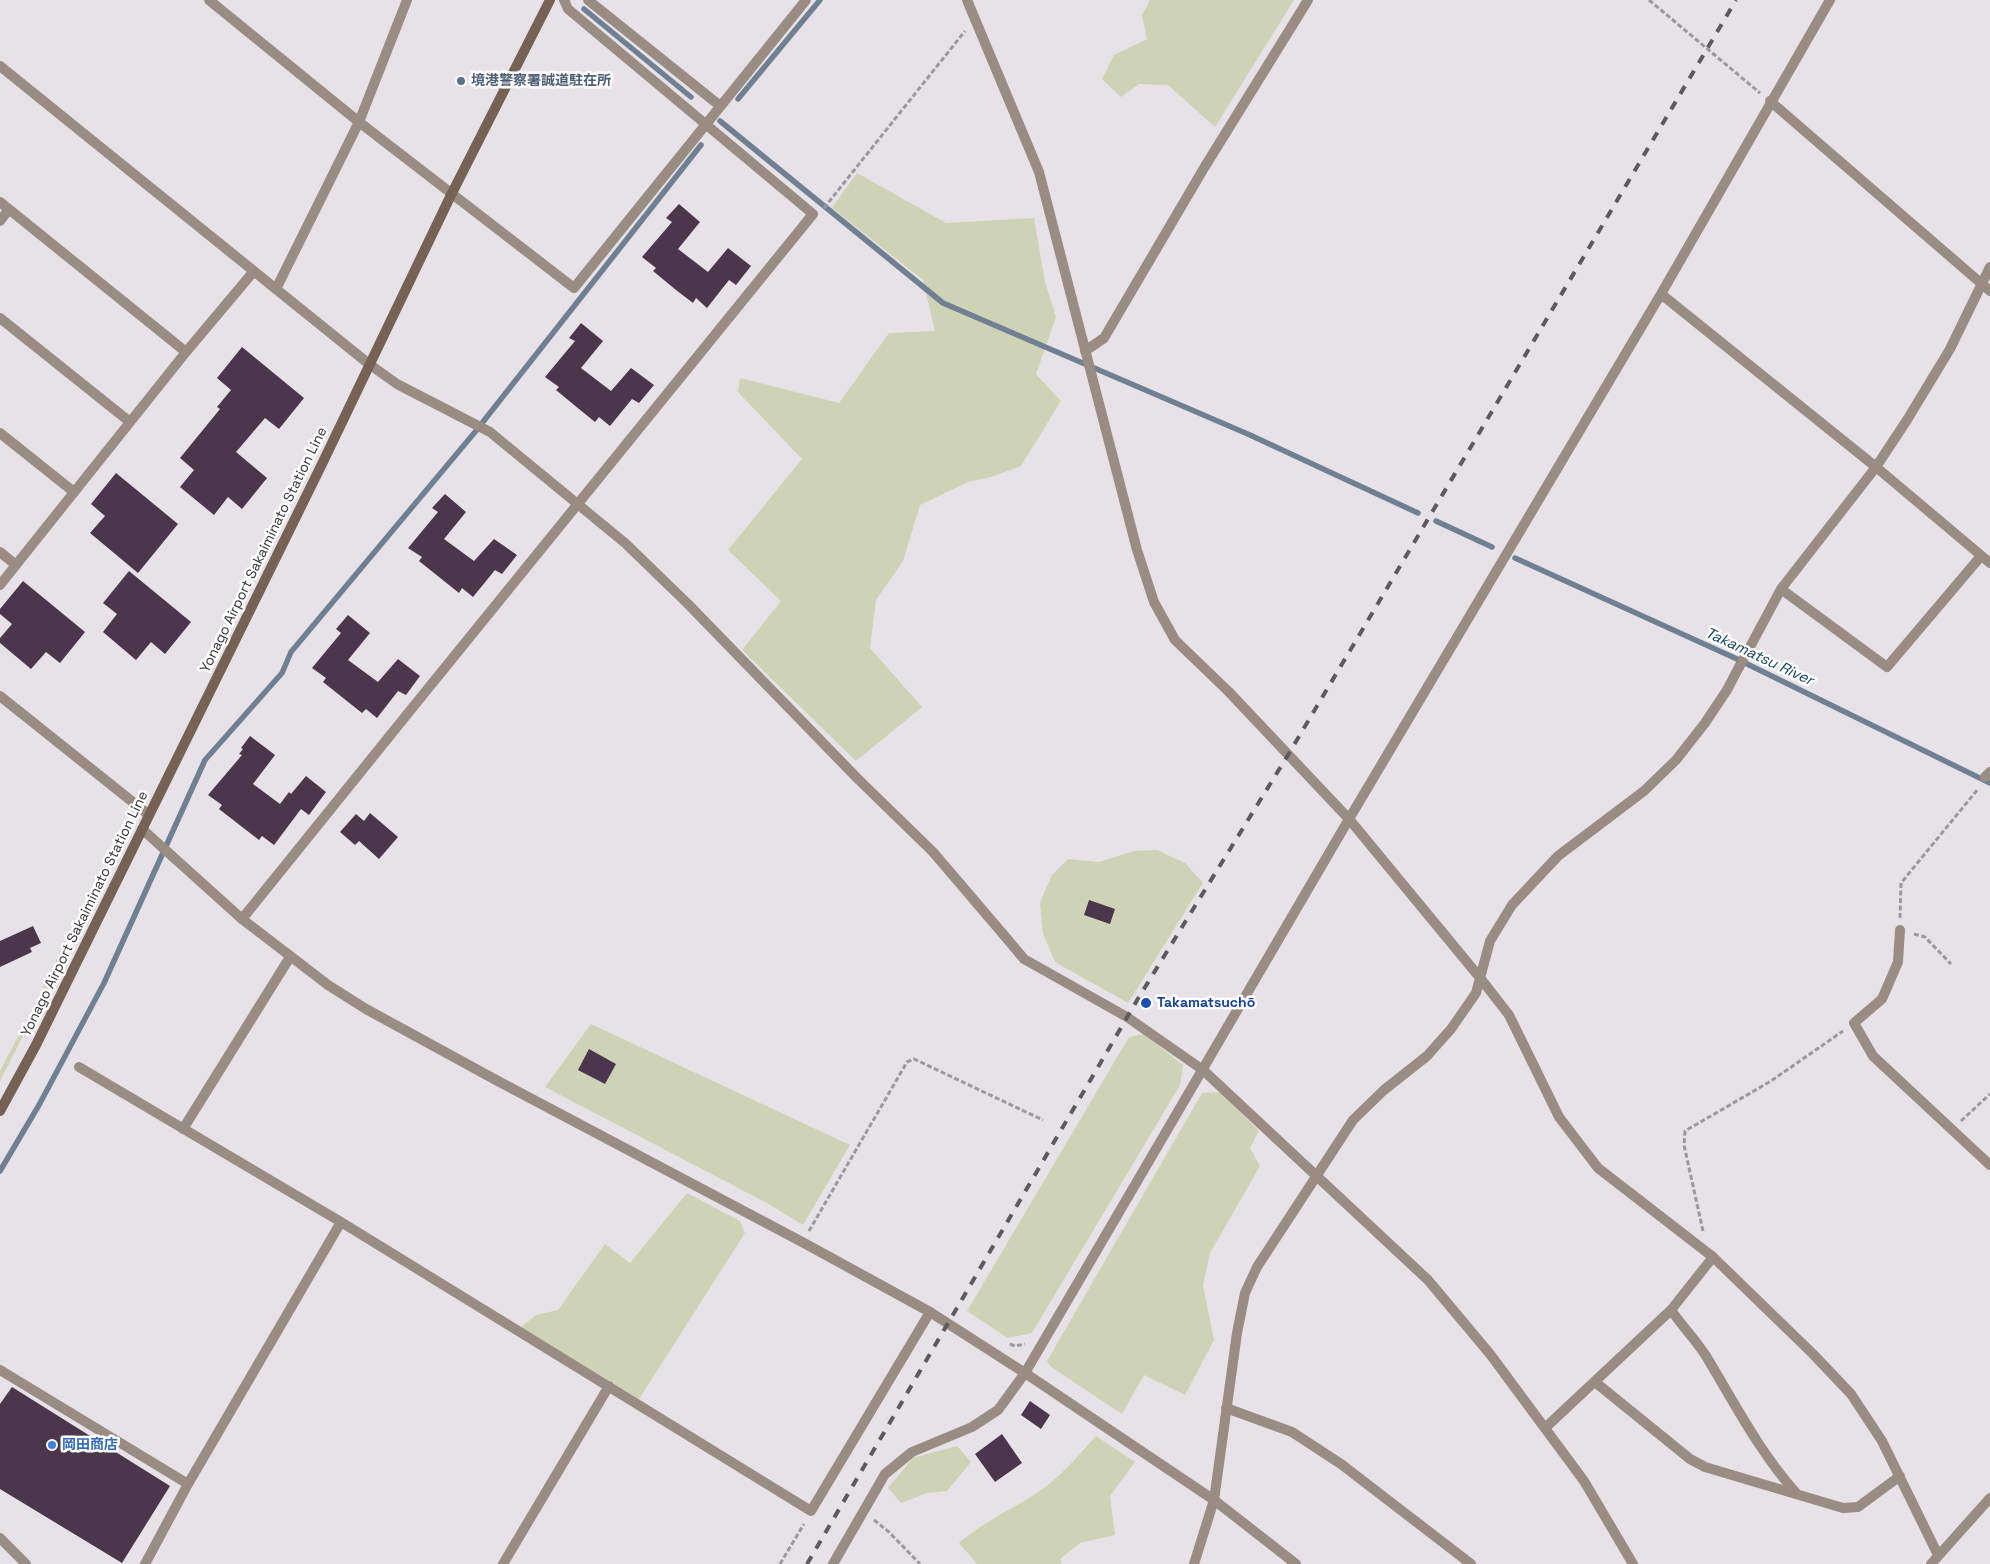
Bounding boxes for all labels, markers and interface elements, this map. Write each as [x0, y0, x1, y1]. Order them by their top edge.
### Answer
place label: 境港警察署誠道駐在所 [471, 73, 611, 89]
marker: 境港警察署誠道駐在所 [455, 75, 467, 87]
street label: Yonago Airport Sakaiminato Station Line [197, 425, 331, 675]
water label: Takamatsu River [1702, 624, 1816, 690]
street label: Yonago Airport Sakaiminato Station Line [18, 789, 152, 1039]
place label: Takamatsuchō [1157, 995, 1255, 1011]
marker: Takamatsuchō [1139, 996, 1153, 1010]
place label: 岡田商店 [62, 1437, 118, 1453]
marker: 岡田商店 [46, 1439, 58, 1451]

